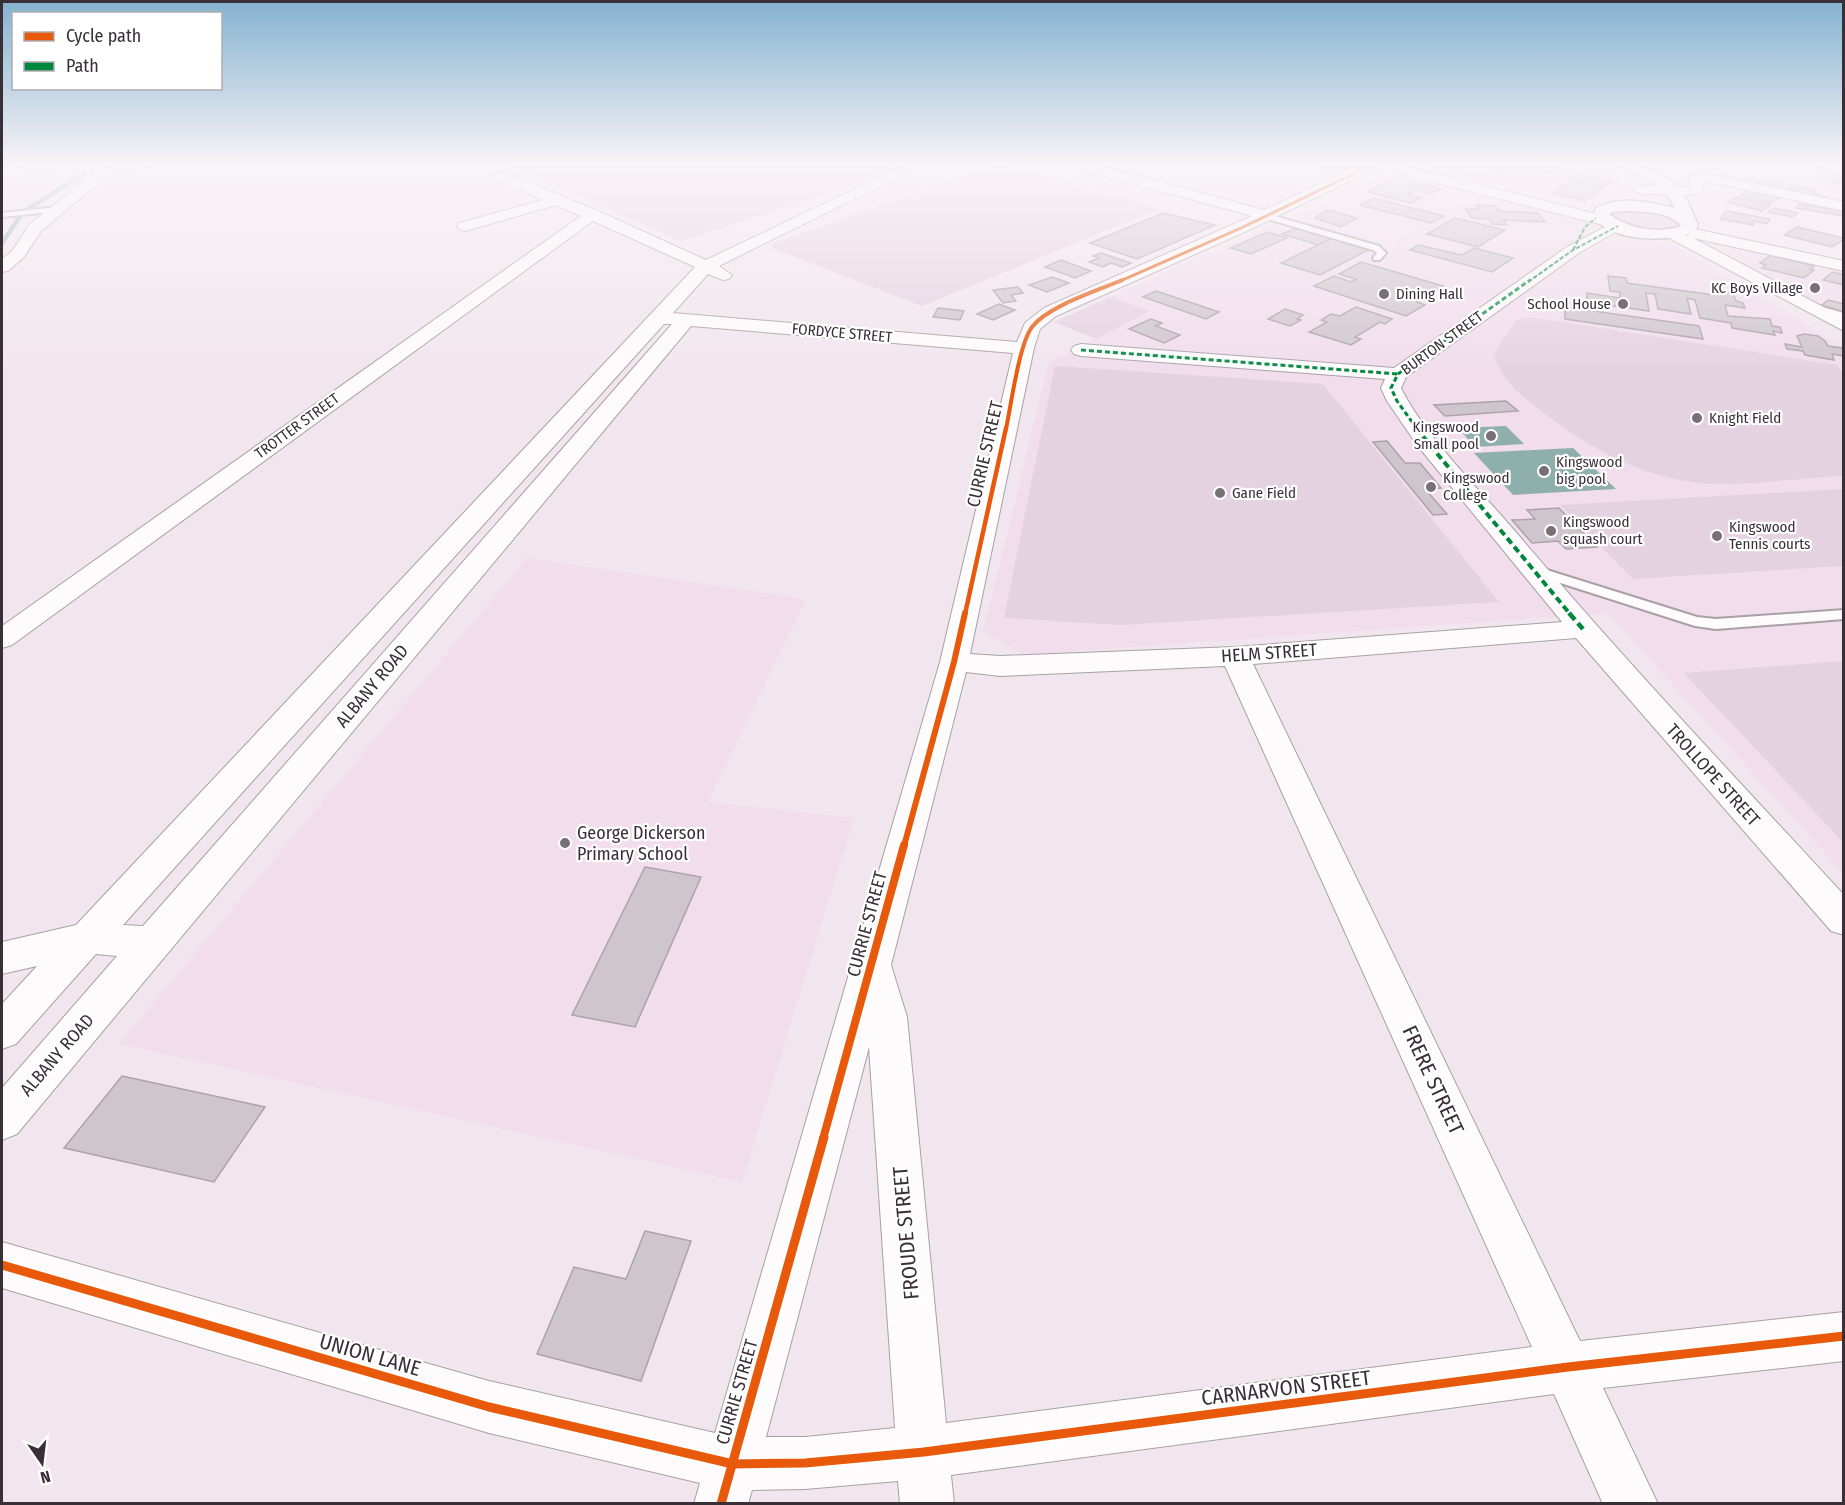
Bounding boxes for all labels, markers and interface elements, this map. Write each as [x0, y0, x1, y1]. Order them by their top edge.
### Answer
legend [12, 12, 222, 90]
text: Cycle path [66, 25, 141, 47]
text: Path [66, 55, 99, 77]
place label: KC Boys Village [1711, 279, 1803, 297]
marker: KC Boys Village [1808, 281, 1822, 295]
place label: Dining Hall [1396, 285, 1463, 303]
marker: Dining Hall [1377, 287, 1391, 301]
place label: School House [1527, 295, 1611, 313]
marker: School House [1616, 297, 1630, 311]
street label: BURTON STREET [1398, 307, 1486, 379]
street label: FORDYCE STREET [791, 320, 893, 346]
street label: TROTTER STREET [251, 389, 343, 463]
street label: CURRIE STREET [962, 398, 1008, 509]
place label: Knight Field [1709, 409, 1781, 427]
marker: Knight Field [1690, 411, 1704, 425]
place label: Kingswood Small pool [1412, 418, 1479, 453]
marker: Kingswood Small pool [1484, 429, 1498, 443]
place label: Kingswood big pool [1556, 453, 1623, 488]
marker: Kingswood big pool [1537, 464, 1551, 478]
place label: Kingswood College [1443, 469, 1510, 504]
marker: Kingswood College [1424, 480, 1438, 494]
place label: Gane Field [1232, 484, 1296, 502]
marker: Gane Field [1213, 486, 1227, 500]
place label: Kingswood squash court [1563, 513, 1642, 548]
place label: Kingswood Tennis courts [1729, 518, 1810, 553]
marker: Kingswood squash court [1544, 524, 1558, 538]
marker: Kingswood Tennis courts [1710, 529, 1724, 543]
street label: HELM STREET [1220, 639, 1318, 667]
street label: ALBANY ROAD [331, 640, 413, 732]
street label: TROLLOPE STREET [1661, 719, 1765, 831]
place label: George Dickerson Primary School [577, 822, 705, 865]
marker: George Dickerson Primary School [558, 836, 572, 850]
street label: CURRIE STREET [842, 868, 892, 979]
street label: ALBANY ROAD [15, 1009, 99, 1101]
street label: FRERE STREET [1396, 1021, 1470, 1139]
street label: FROUDE STREET [887, 1165, 925, 1301]
street label: UNION LANE [316, 1328, 424, 1382]
street label: CURRIE STREET [711, 1336, 763, 1447]
street label: CARNARVON STREET [1200, 1365, 1372, 1411]
north arrow [12, 1433, 72, 1493]
text: N [39, 1467, 52, 1487]

